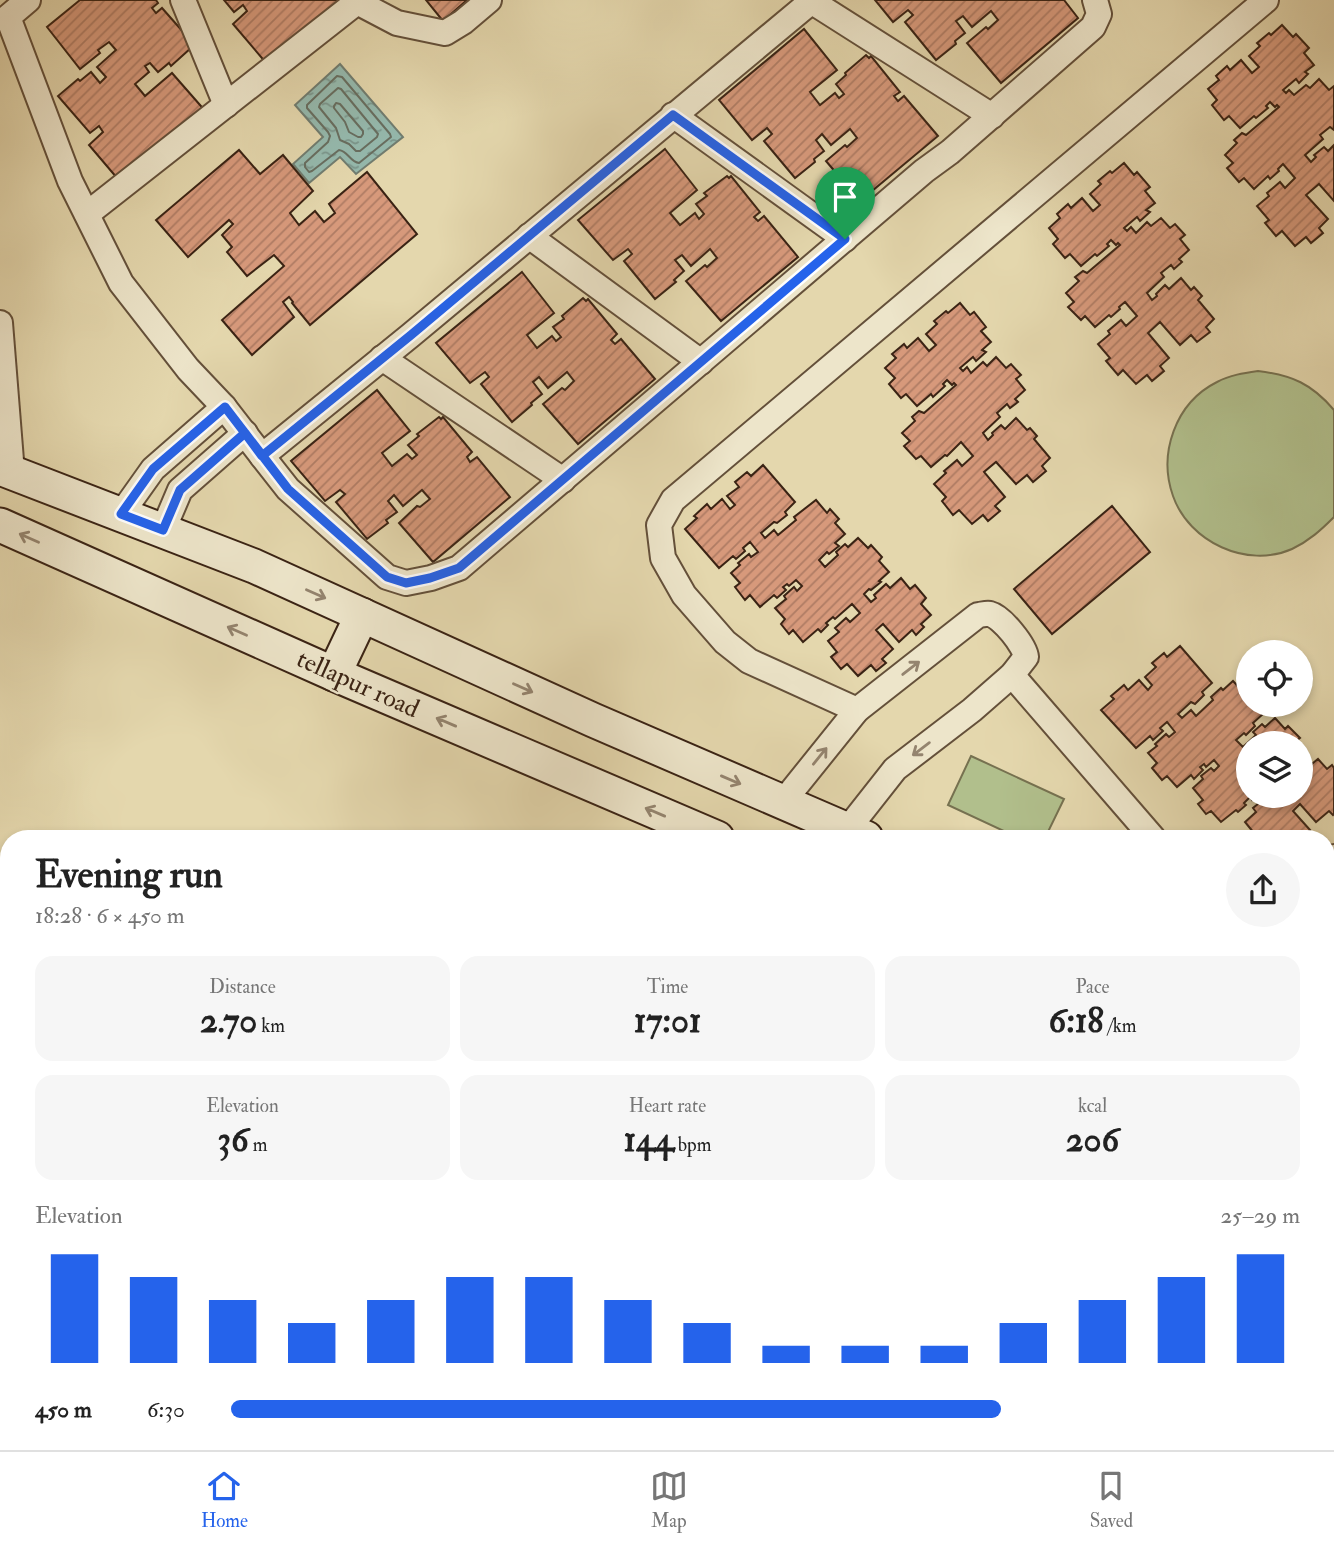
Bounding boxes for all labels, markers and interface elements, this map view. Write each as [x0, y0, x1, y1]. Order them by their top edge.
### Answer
pin [815, 167, 875, 239]
icon: arrive [826, 178, 864, 216]
one-way arrow [19, 531, 41, 544]
one-way arrow [305, 588, 326, 601]
one-way arrow [227, 624, 248, 637]
map controls [1236, 640, 1313, 808]
button: locate [1236, 640, 1313, 717]
street label: tellapur road [291, 643, 424, 726]
one-way arrow [901, 661, 920, 676]
one-way arrow [512, 682, 533, 695]
one-way arrow [435, 715, 457, 728]
button: layers [1236, 731, 1313, 808]
one-way arrow [912, 741, 931, 756]
one-way arrow [812, 748, 828, 766]
one-way arrow [720, 774, 742, 787]
one-way arrow [644, 805, 666, 818]
text: Evening run [35, 851, 223, 899]
button: share [1226, 853, 1300, 927]
text: 18:28 · 6 × 450 m [35, 901, 185, 930]
text: Distance [209, 975, 276, 999]
text: Time [647, 975, 688, 999]
text: Pace [1075, 975, 1110, 999]
text: 2.70 [200, 999, 257, 1043]
text: 17:01 [634, 999, 701, 1043]
text: 6:18 [1049, 999, 1104, 1043]
text: km [257, 1014, 285, 1038]
text: /km [1104, 1014, 1136, 1038]
text: Elevation [206, 1094, 279, 1118]
text: Heart rate [629, 1094, 706, 1118]
text: kcal [1078, 1094, 1107, 1118]
text: 36 [218, 1118, 249, 1162]
text: 144 [624, 1118, 674, 1162]
text: 206 [1066, 1118, 1119, 1162]
text: m [249, 1133, 267, 1157]
text: bpm [674, 1133, 711, 1157]
text: Elevation [35, 1201, 123, 1230]
text: 25–29 m [1221, 1201, 1300, 1230]
text: 450 m [35, 1395, 92, 1424]
text: 6:30 [147, 1395, 185, 1424]
tab: Home [201, 1467, 248, 1533]
tab: Map [650, 1467, 688, 1533]
tab: Saved [1090, 1467, 1133, 1533]

